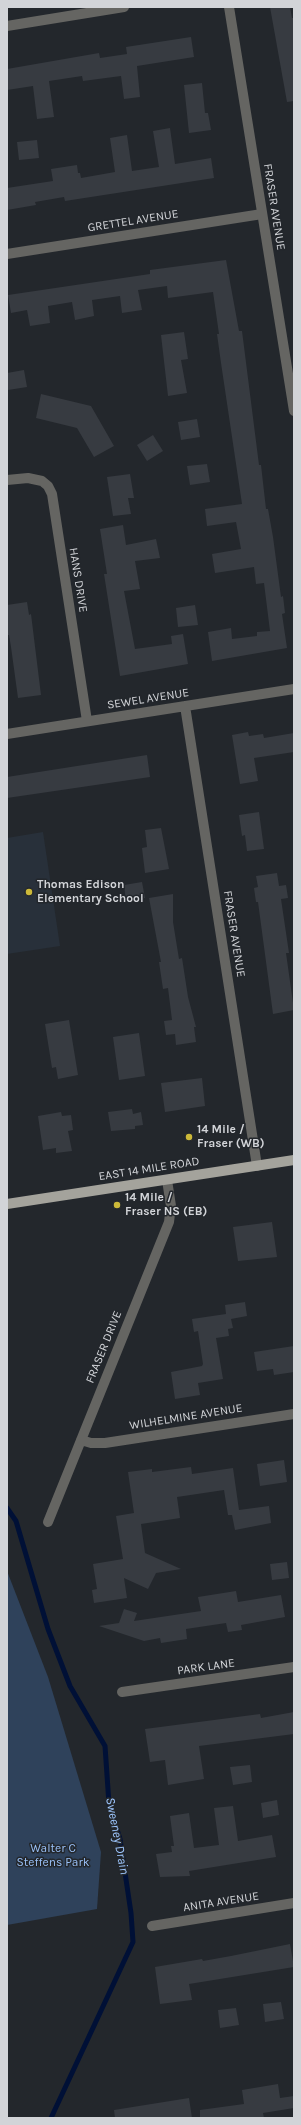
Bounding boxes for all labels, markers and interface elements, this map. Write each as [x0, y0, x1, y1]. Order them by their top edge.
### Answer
street label: FRASER AVENUE [260, 163, 288, 251]
street label: GRETTEL AVENUE [87, 207, 179, 235]
street label: HANS DRIVE [66, 547, 90, 613]
street label: SEWEL AVENUE [106, 685, 190, 713]
place label: Thomas Edison Elementary School [37, 878, 144, 906]
marker: Thomas Edison Elementary School [24, 887, 34, 897]
street label: FRASER AVENUE [220, 890, 248, 978]
place label: 14 Mile / Fraser (WB) [197, 1123, 264, 1151]
marker: 14 Mile / Fraser (WB) [184, 1132, 194, 1142]
street label: EAST 14 MILE ROAD [98, 1154, 200, 1184]
place label: 14 Mile / Fraser NS (EB) [125, 1191, 207, 1219]
marker: 14 Mile / Fraser NS (EB) [112, 1200, 122, 1210]
street label: FRASER DRIVE [83, 1309, 125, 1385]
street label: WILHELMINE AVENUE [128, 1401, 244, 1433]
street label: PARK LANE [176, 1656, 236, 1678]
water label: Sweeney Drain [102, 1796, 132, 1876]
park label: Walter C Steffens Park [16, 1842, 90, 1870]
street label: ANITA AVENUE [182, 1889, 260, 1915]

